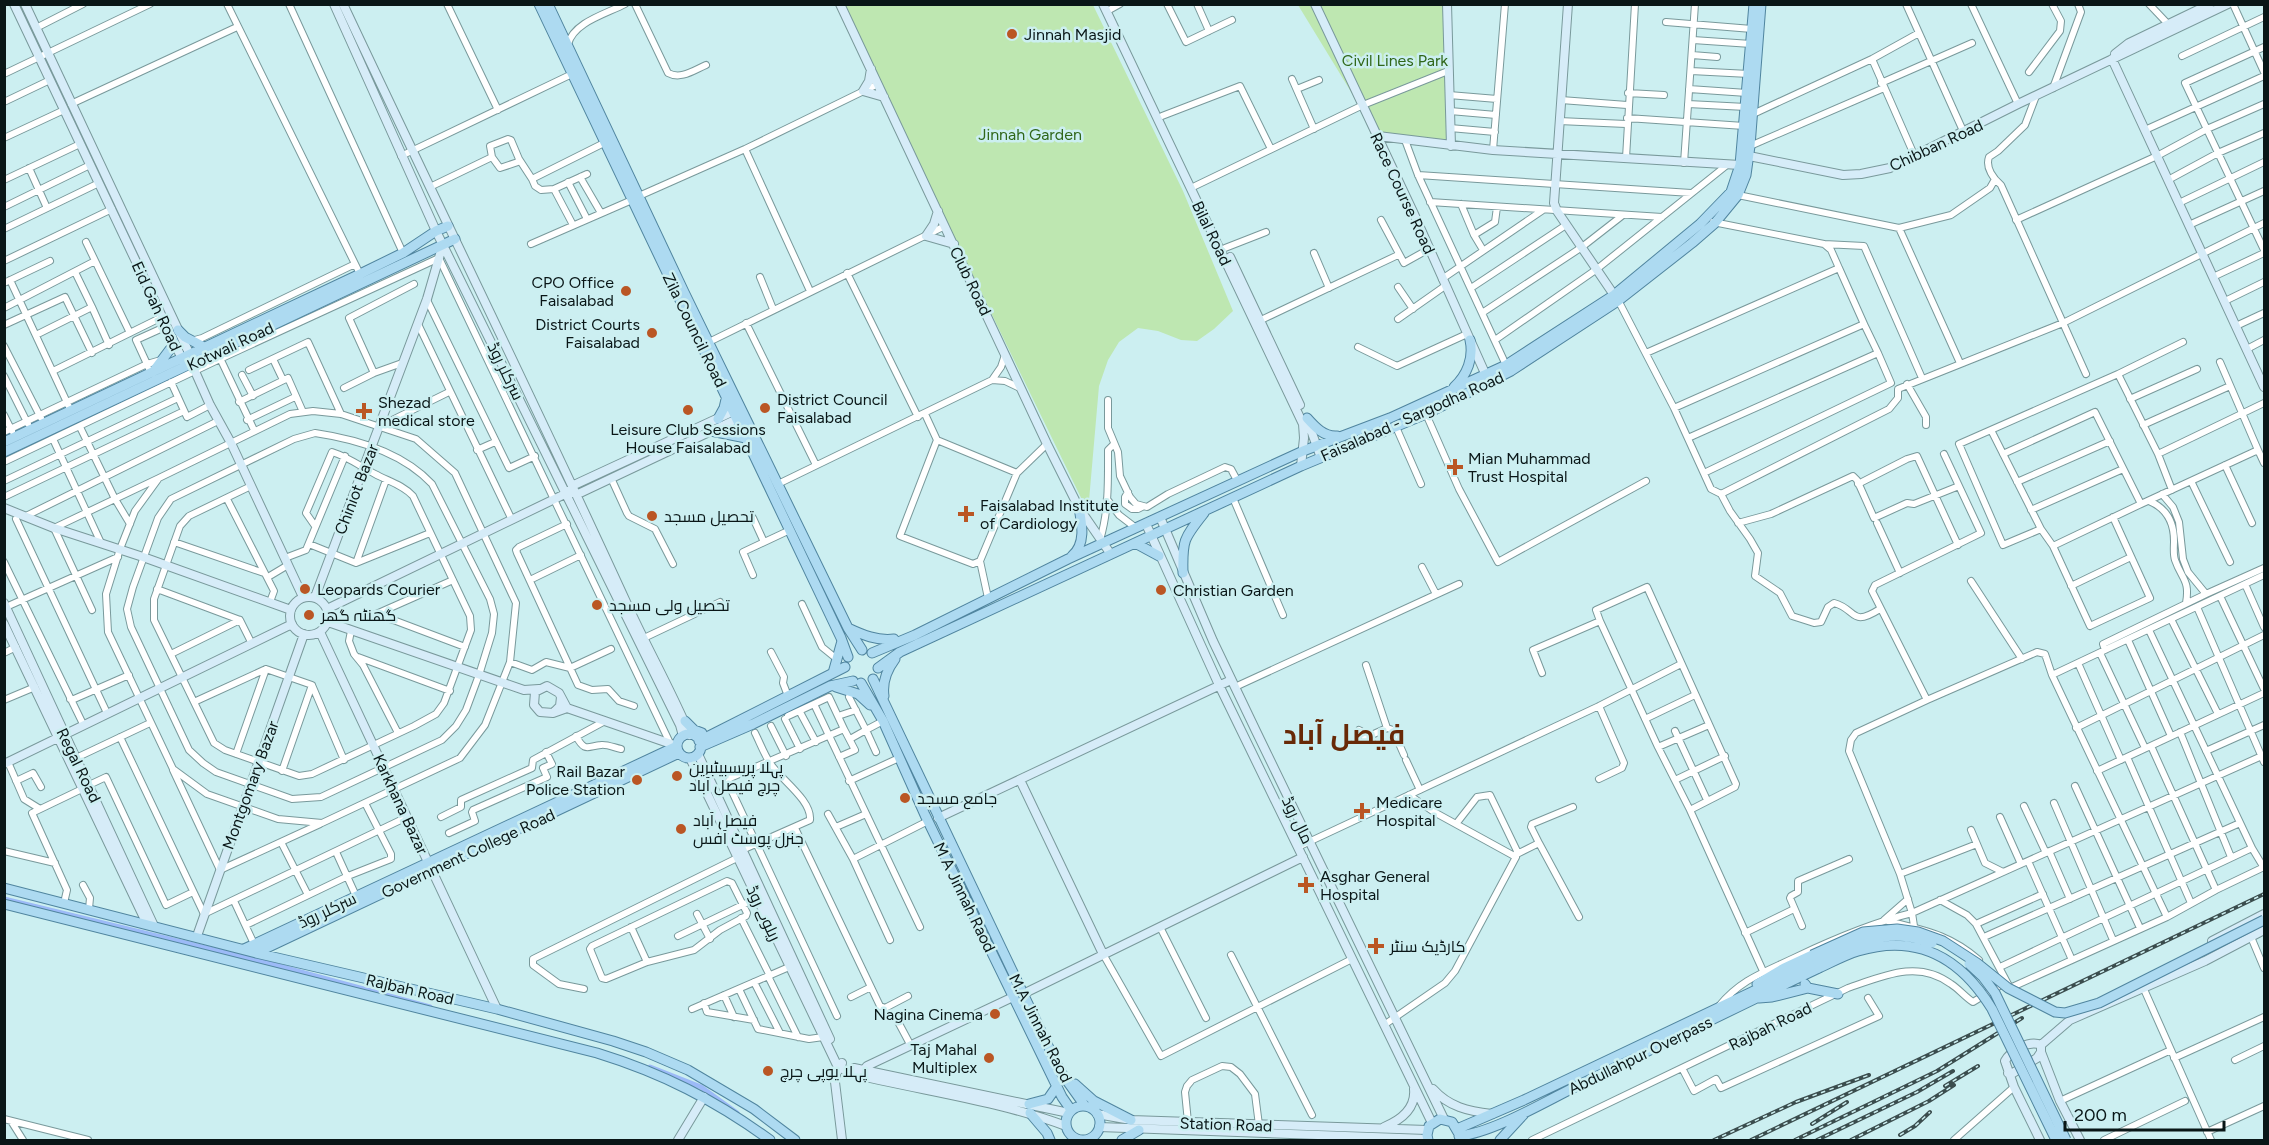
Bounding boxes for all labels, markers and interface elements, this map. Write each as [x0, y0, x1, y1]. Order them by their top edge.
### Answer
place label: Jinnah Masjid [1024, 25, 1121, 44]
marker: Jinnah Masjid [1005, 27, 1019, 41]
park label: Civil Lines Park [1342, 51, 1448, 70]
street label: Chibban Road [1887, 116, 1986, 175]
park label: Jinnah Garden [978, 125, 1082, 144]
street label: Race Course Road [1366, 130, 1439, 257]
street label: Bilal Road [1188, 198, 1235, 269]
street label: Club Road [946, 244, 995, 319]
street label: Eid Gah Road [128, 258, 186, 354]
street label: Zila Council Road [659, 270, 730, 391]
place label: CPO Office Faisalabad [532, 273, 614, 310]
marker: CPO Office Faisalabad [619, 284, 633, 298]
place label: District Courts Faisalabad [535, 315, 640, 352]
street label: Kotwali Road [184, 318, 277, 375]
marker: District Courts Faisalabad [645, 326, 659, 340]
street label: سرکلر روڈ [483, 339, 528, 403]
street label: Faisalabad - Sargodha Road [1318, 367, 1507, 466]
place label: District Council Faisalabad [777, 390, 888, 427]
place label: Shezad medical store [378, 393, 475, 430]
marker: District Council Faisalabad [758, 401, 772, 415]
marker: Shezad medical store [355, 402, 373, 420]
marker: Leisure Club Sessions House Faisalabad [681, 403, 695, 417]
place label: Leisure Club Sessions House Faisalabad [610, 420, 766, 457]
street label: Chiniot Bazar [330, 441, 383, 537]
place label: Mian Muhammad Trust Hospital [1468, 449, 1591, 486]
marker: Mian Muhammad Trust Hospital [1446, 458, 1464, 476]
place label: Faisalabad Institute of Cardiology [980, 496, 1119, 533]
marker: Faisalabad Institute of Cardiology [957, 505, 975, 523]
place label: تحصیل مسجد [664, 507, 754, 527]
marker: تحصیل مسجد [645, 509, 659, 523]
place label: Leopards Courier [317, 580, 441, 599]
place label: Christian Garden [1173, 581, 1294, 600]
marker: Leopards Courier [298, 582, 312, 596]
marker: Christian Garden [1154, 583, 1168, 597]
place label: تحصیل ولی مسجد [609, 596, 731, 616]
marker: تحصیل ولی مسجد [590, 598, 604, 612]
place label: گھنٹہ گھر [320, 606, 396, 625]
marker: گھنٹہ گھر [302, 608, 316, 622]
district label: فیصل آباد [1283, 717, 1405, 751]
street label: Montgomary Bazar [218, 718, 283, 852]
street label: Regal Road [52, 725, 105, 806]
street label: Karkhana Bazar [369, 751, 432, 858]
place label: پہلا پریسبیٹیرین چرچ فیصل آباد [689, 758, 784, 797]
place label: Rail Bazar Police Station [526, 762, 626, 799]
marker: پہلا پریسبیٹیرین چرچ فیصل آباد [670, 769, 684, 783]
marker: Rail Bazar Police Station [630, 773, 644, 787]
place label: جامع مسجد [917, 789, 997, 810]
marker: جامع مسجد [898, 791, 912, 805]
street label: مال روڈ [1277, 793, 1317, 847]
place label: Medicare Hospital [1376, 793, 1443, 830]
marker: Medicare Hospital [1353, 802, 1371, 820]
street label: Government College Road [378, 805, 558, 902]
place label: فیصل آباد جنرل پوسٹ آفس [693, 811, 804, 850]
marker: فیصل آباد جنرل پوسٹ آفس [674, 822, 688, 836]
street label: M A Jinnah Raod [930, 839, 999, 955]
place label: Asghar General Hospital [1320, 867, 1430, 904]
marker: Asghar General Hospital [1297, 876, 1315, 894]
street label: ریلوے روڈ [742, 883, 785, 944]
street label: سرکلر روڈ [295, 889, 359, 932]
marker: کارڈیک سنٹر [1367, 937, 1385, 955]
place label: کارڈیک سنٹر [1389, 937, 1465, 956]
street label: Rajbah Road [364, 970, 456, 1009]
street label: M.A Jinnah Raod [1005, 971, 1076, 1086]
street label: Rajbah Road [1726, 998, 1815, 1055]
place label: Nagina Cinema [874, 1005, 983, 1024]
marker: Nagina Cinema [988, 1007, 1002, 1021]
street label: Abdullahpur Overpass [1565, 1012, 1715, 1099]
place label: Taj Mahal Multiplex [910, 1040, 977, 1077]
marker: Taj Mahal Multiplex [982, 1051, 996, 1065]
place label: پہلا یوپی چرچ [780, 1062, 868, 1083]
marker: پہلا یوپی چرچ [761, 1064, 775, 1078]
scale bar [2065, 1094, 2224, 1132]
text: 200 m [2074, 1104, 2127, 1126]
street label: Station Road [1179, 1113, 1273, 1136]

